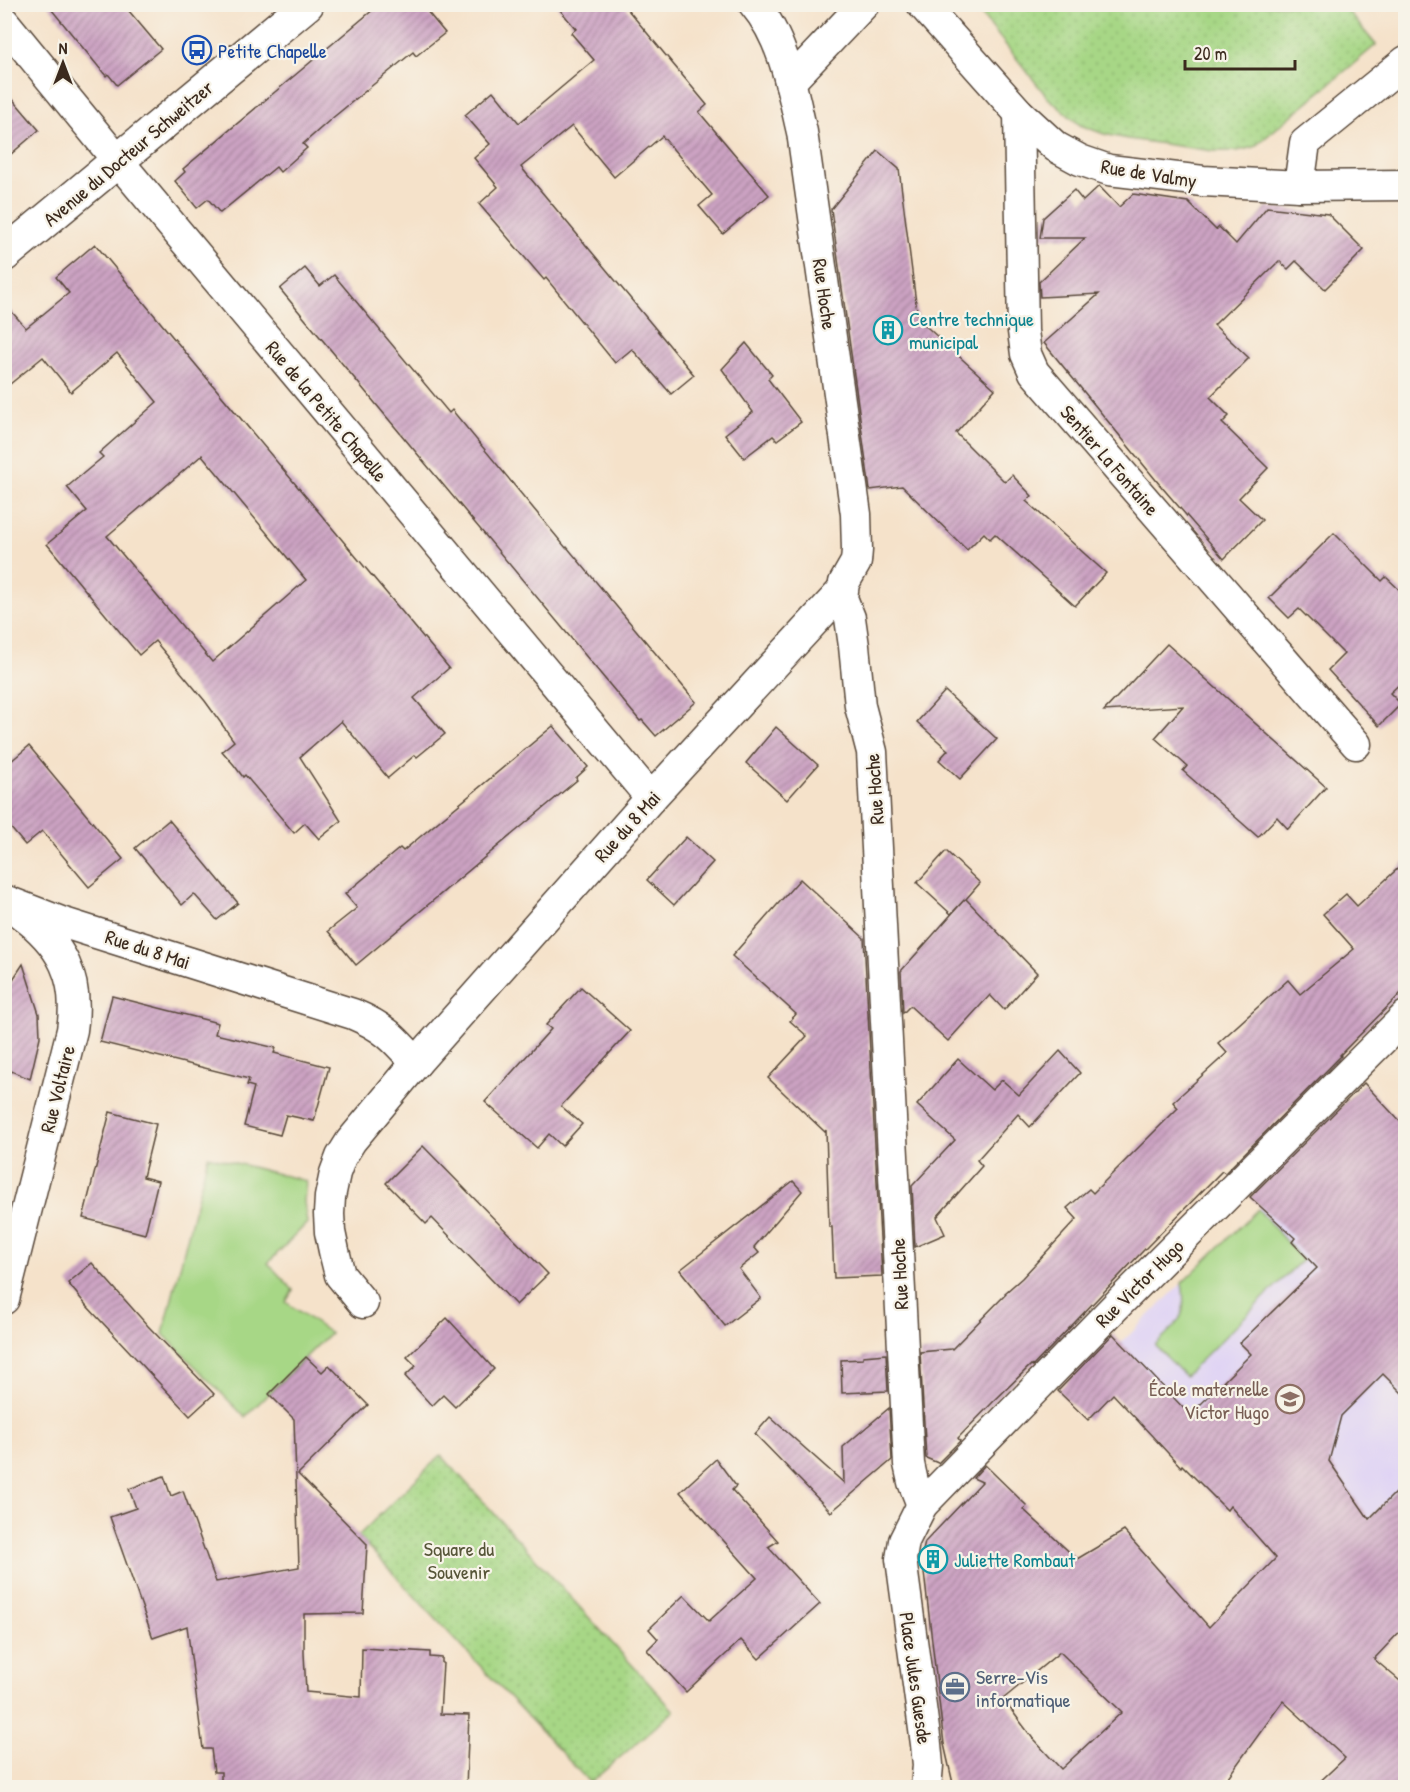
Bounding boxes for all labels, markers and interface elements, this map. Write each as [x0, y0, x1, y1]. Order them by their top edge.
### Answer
north arrow [33, 33, 93, 93]
scale bar [1185, 33, 1294, 71]
bus stop icon: Petite Chapelle [181, 34, 213, 66]
text: N [59, 37, 68, 59]
place label: Petite Chapelle [218, 37, 327, 64]
text: 20 m [1194, 41, 1227, 66]
street label: Avenue du Docteur Schweitzer [37, 74, 219, 232]
street label: Rue de Valmy [1099, 152, 1199, 194]
street label: Rue Hoche [807, 257, 843, 331]
place label: Centre technique municipal [909, 305, 1034, 355]
building icon: Centre technique municipal [872, 314, 904, 346]
street label: Rue de la Petite Chapelle [260, 335, 394, 487]
street label: Sentier La Fontaine [1054, 399, 1166, 521]
street label: Rue Hoche [858, 753, 890, 825]
street label: Rue du 8 Mai [588, 784, 666, 868]
street label: Rue du 8 Mai [102, 923, 194, 975]
street label: Rue Voltaire [33, 1042, 81, 1136]
street label: Rue Victor Hugo [1089, 1233, 1189, 1333]
street label: Rue Hoche [884, 1238, 914, 1310]
place label: École maternelle Victor Hugo [1149, 1375, 1269, 1425]
school or university icon: École maternelle Victor Hugo [1274, 1383, 1306, 1415]
park label: Square du Souvenir [424, 1535, 494, 1585]
building icon: Juliette Rombaut [917, 1543, 949, 1575]
place label: Juliette Rombaut [954, 1546, 1076, 1573]
street label: Place Jules Guesde [893, 1610, 939, 1746]
place label: Serre-Vis informatique [976, 1663, 1071, 1713]
office icon: Serre-Vis informatique [939, 1671, 971, 1703]

